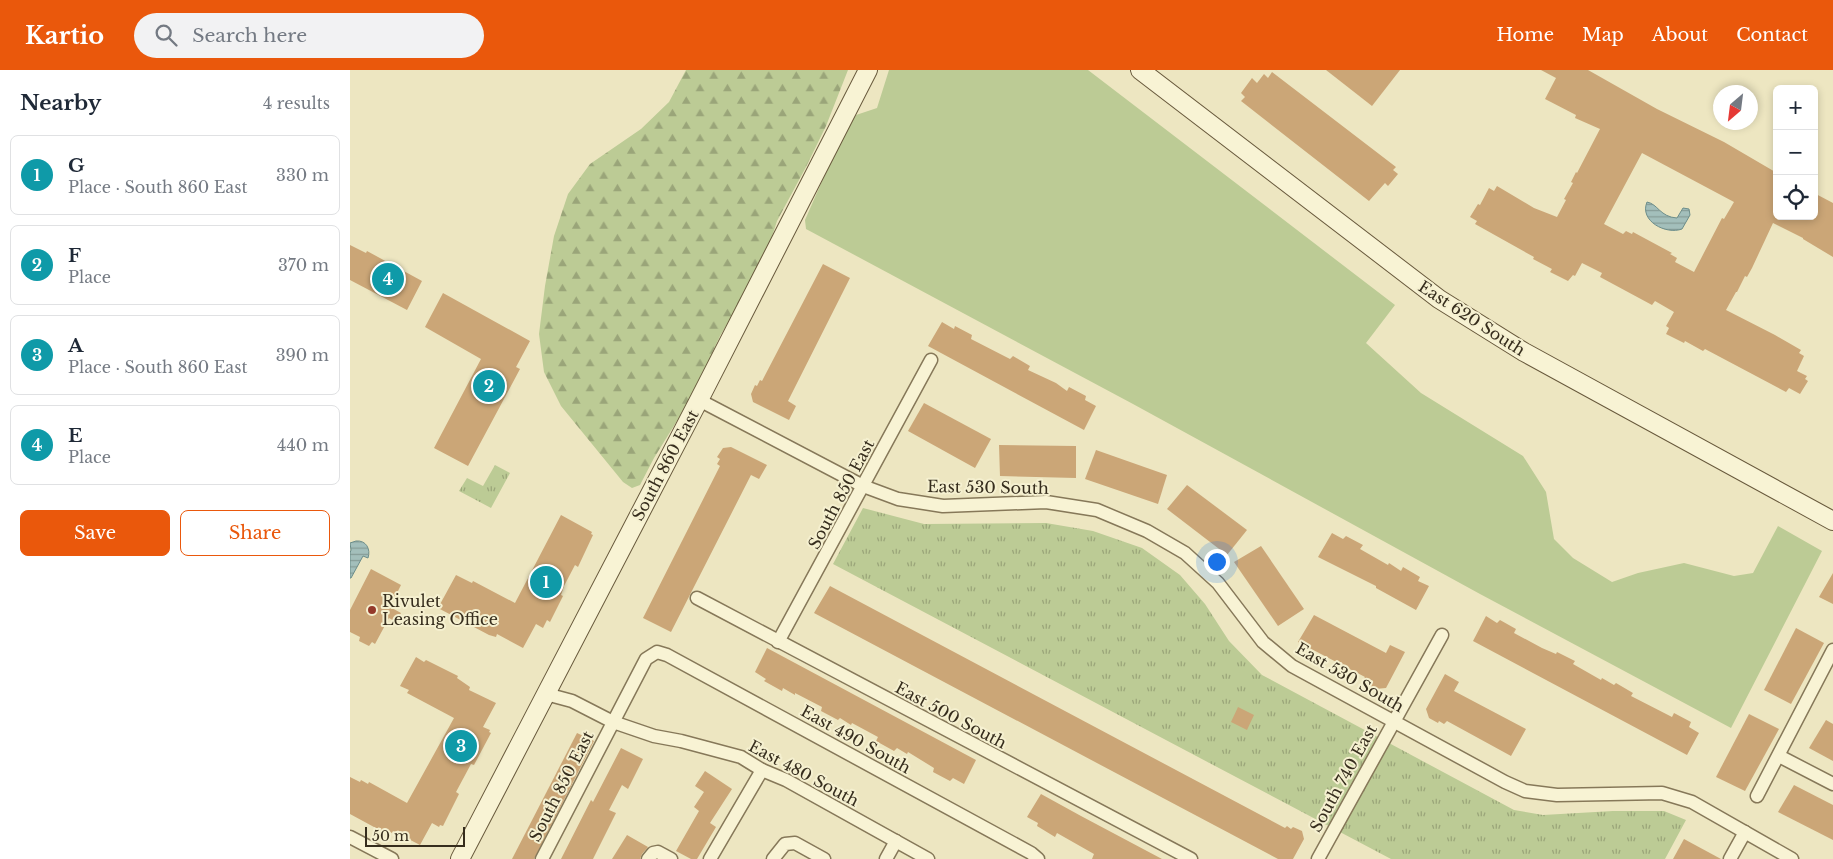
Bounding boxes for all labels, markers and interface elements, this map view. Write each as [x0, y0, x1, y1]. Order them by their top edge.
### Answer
search box [134, 13, 484, 58]
text: Kartio [25, 21, 104, 50]
icon: search [152, 21, 180, 49]
text: Search here [192, 24, 307, 47]
text: Home [1496, 24, 1554, 46]
text: Map [1582, 24, 1624, 46]
text: About [1652, 24, 1708, 46]
text: Contact [1736, 24, 1808, 46]
north arrow [1713, 85, 1758, 130]
map controls [1773, 85, 1818, 220]
button: + [1773, 85, 1818, 130]
text: Nearby [20, 90, 101, 116]
text: 4 results [263, 93, 330, 113]
button: − [1773, 130, 1818, 175]
text: G [68, 154, 85, 177]
text: 1 [34, 165, 40, 185]
text: 330 m [276, 165, 329, 185]
button: locate [1773, 175, 1818, 220]
text: Place · South 860 East [68, 177, 248, 197]
text: F [68, 244, 81, 267]
text: 2 [32, 255, 42, 275]
text: 370 m [278, 255, 329, 275]
pin: 4 [372, 260, 404, 298]
text: Place [68, 267, 111, 287]
street label: East 620 South [1415, 276, 1529, 360]
text: A [68, 334, 83, 357]
text: 3 [32, 345, 42, 365]
text: 390 m [276, 345, 329, 365]
text: Place · South 860 East [68, 357, 248, 377]
pin: 2 [473, 367, 505, 405]
street label: South 860 East [627, 406, 703, 524]
text: E [68, 424, 83, 447]
text: 4 [32, 435, 42, 455]
text: 440 m [277, 435, 329, 455]
street label: South 850 East [804, 436, 878, 552]
text: Place [68, 447, 111, 467]
street label: East 530 South [927, 476, 1049, 498]
button: Save [20, 510, 170, 556]
button: Share [180, 510, 330, 556]
your location [1204, 549, 1230, 575]
pin: 1 [530, 563, 562, 601]
place label: Rivulet Leasing Office [382, 591, 498, 629]
marker: Rivulet Leasing Office [366, 604, 378, 616]
street label: East 530 South [1292, 638, 1408, 716]
street label: East 500 South [892, 677, 1010, 753]
street label: East 490 South [798, 701, 914, 777]
street label: South 740 East [1305, 721, 1381, 835]
pin: 3 [445, 727, 477, 765]
street label: South 850 East [524, 727, 598, 845]
street label: East 480 South [745, 736, 863, 810]
scale bar [365, 824, 465, 847]
text: 50 m [372, 827, 409, 845]

